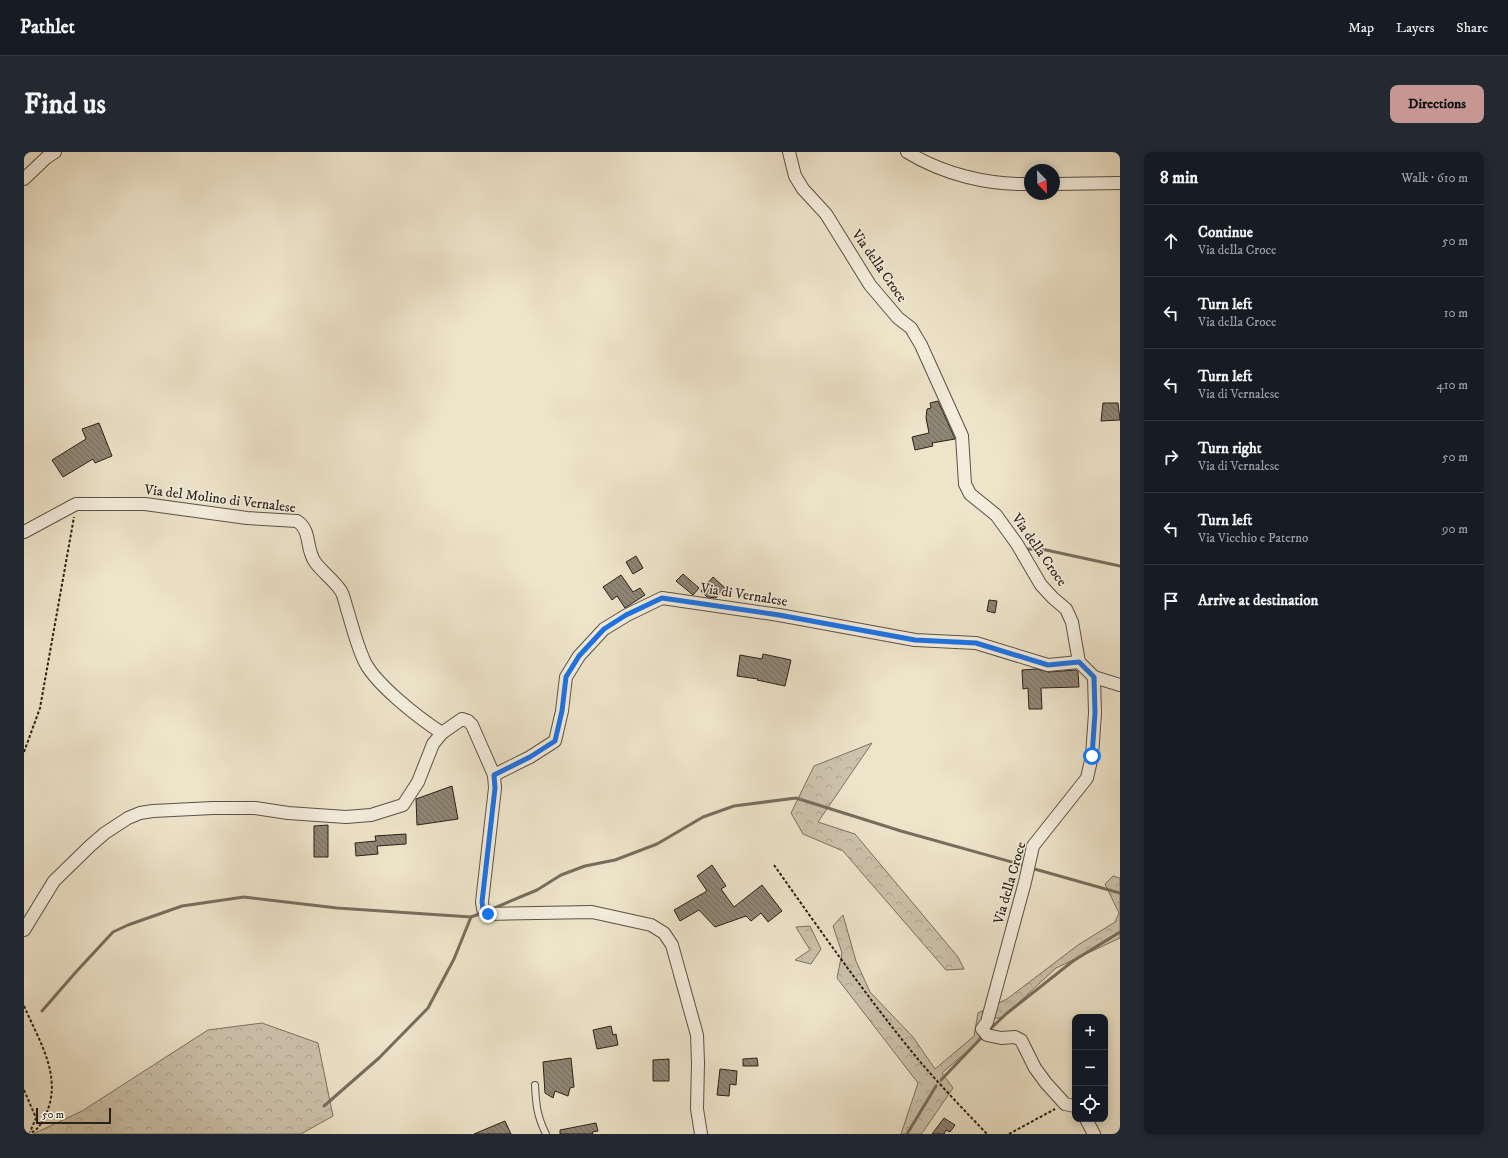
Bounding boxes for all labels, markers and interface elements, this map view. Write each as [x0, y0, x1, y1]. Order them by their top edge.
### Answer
text: Pathlet [20, 16, 75, 39]
text: Map [1348, 19, 1374, 37]
text: Layers [1396, 19, 1434, 37]
text: Share [1456, 19, 1488, 37]
button: Directions [1390, 85, 1484, 123]
text: Find us [24, 87, 106, 122]
north arrow [1024, 164, 1060, 200]
text: 8 min [1160, 167, 1198, 189]
text: Walk · 610 m [1401, 170, 1468, 186]
text: Continue [1198, 223, 1253, 242]
street label: Via della Croce [847, 225, 911, 306]
icon: ahead [1160, 230, 1182, 252]
text: 50 m [1442, 233, 1468, 249]
text: Via della Croce [1198, 242, 1277, 258]
text: Turn left [1198, 295, 1252, 314]
icon: left [1160, 302, 1182, 324]
text: 10 m [1444, 305, 1468, 321]
text: Via della Croce [1198, 314, 1277, 330]
text: Turn left [1198, 367, 1252, 386]
icon: left [1160, 374, 1182, 396]
text: 410 m [1436, 377, 1468, 393]
text: Via di Vernalese [1198, 386, 1279, 402]
text: Turn right [1198, 439, 1261, 458]
icon: right [1160, 446, 1182, 468]
text: 50 m [1442, 449, 1468, 465]
text: Via di Vernalese [1198, 458, 1279, 474]
street label: Via del Molino di Vernalese [143, 481, 297, 517]
street label: Via della Croce [1007, 509, 1071, 590]
text: Turn left [1198, 511, 1252, 530]
icon: left [1160, 518, 1182, 540]
text: 90 m [1442, 521, 1468, 537]
text: Via Vicchio e Paterno [1198, 530, 1308, 546]
street label: Via di Vernalese [698, 579, 789, 611]
icon: arrive [1160, 590, 1182, 612]
text: Arrive at destination [1198, 591, 1318, 610]
route start [1083, 747, 1101, 765]
street label: Via della Croce [989, 840, 1030, 927]
route end [479, 905, 497, 923]
map controls [1072, 1014, 1108, 1122]
button: + [1072, 1014, 1108, 1050]
button: − [1072, 1050, 1108, 1086]
button: locate [1072, 1086, 1108, 1122]
scale bar [36, 1106, 111, 1125]
text: 50 m [42, 1108, 64, 1122]

